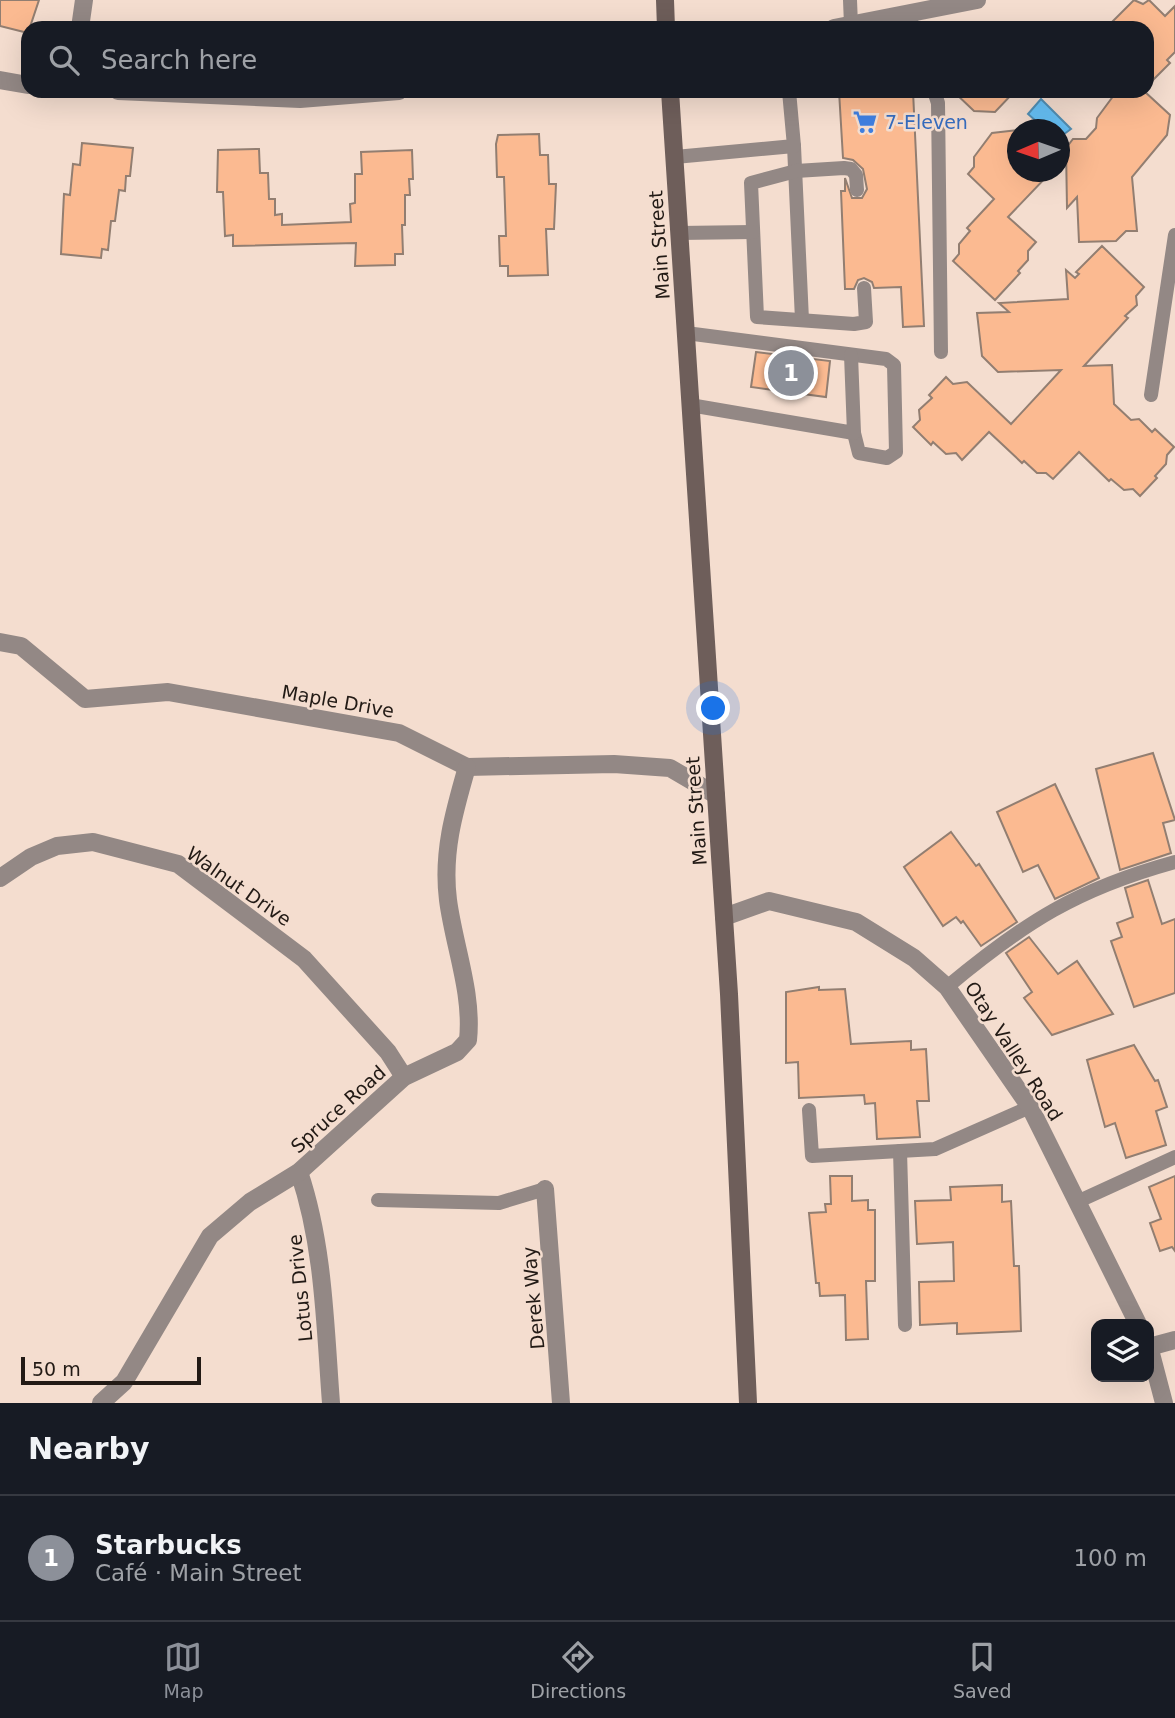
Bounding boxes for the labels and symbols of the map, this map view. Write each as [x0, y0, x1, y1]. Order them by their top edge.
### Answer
supermarket icon: 7-Eleven [851, 108, 879, 136]
place label: 7-Eleven [885, 111, 968, 133]
north arrow [1007, 119, 1070, 182]
street label: Main Street [644, 190, 674, 300]
pin: 1 [768, 347, 814, 399]
street label: Maple Drive [280, 680, 396, 722]
your location [696, 691, 730, 725]
street label: Main Street [681, 756, 711, 866]
street label: Walnut Drive [182, 842, 296, 930]
street label: Otay Valley Road [961, 977, 1067, 1125]
street label: Spruce Road [286, 1061, 390, 1157]
street label: Lotus Drive [283, 1233, 317, 1343]
street label: Derek Way [518, 1246, 548, 1350]
scale bar [21, 1354, 201, 1386]

